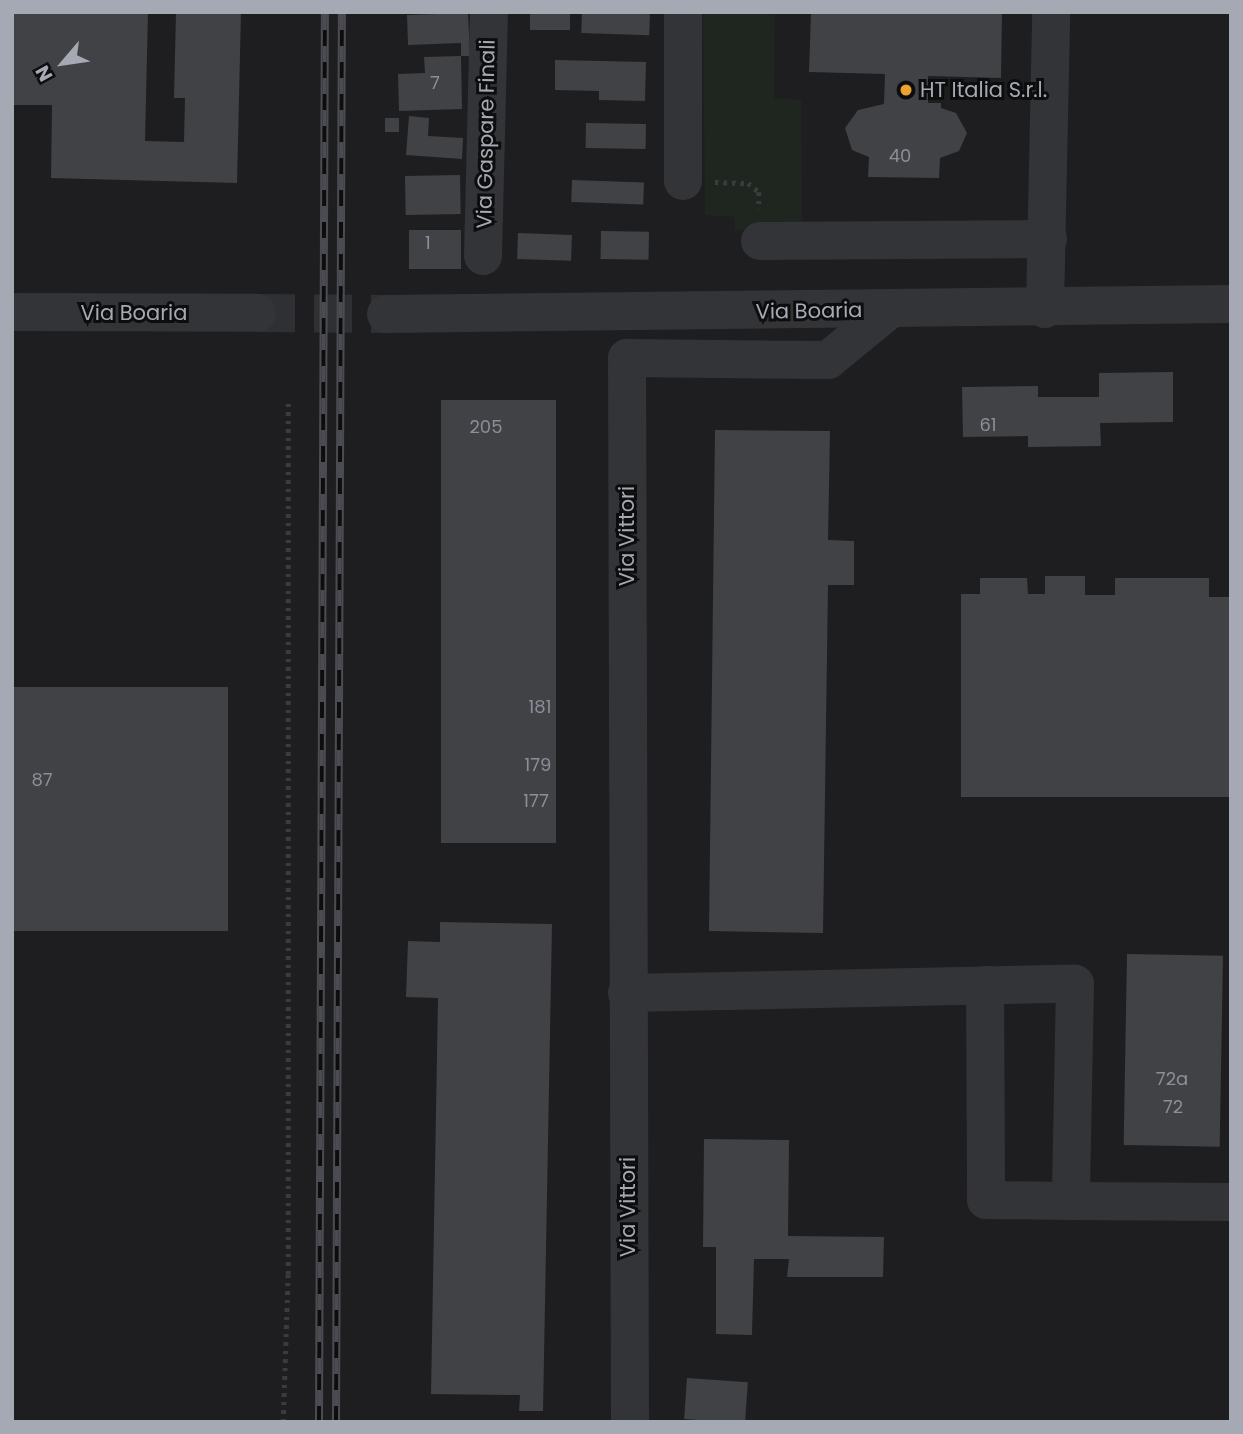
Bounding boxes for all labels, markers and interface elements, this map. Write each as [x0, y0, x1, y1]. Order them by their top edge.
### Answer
north arrow [28, 28, 98, 98]
street label: Via Gaspare Finali [472, 39, 500, 229]
text: N [29, 61, 59, 86]
house number: 7 [430, 72, 440, 94]
place label: HT Italia S.r.l. [920, 77, 1047, 103]
marker: HT Italia S.r.l. [898, 82, 914, 98]
house number: 40 [889, 145, 911, 167]
house number: 1 [425, 232, 431, 254]
street label: Via Boaria [755, 297, 863, 325]
street label: Via Boaria [81, 300, 187, 326]
house number: 61 [979, 414, 997, 436]
house number: 205 [470, 416, 502, 438]
street label: Via Vittori [614, 486, 640, 586]
house number: 181 [529, 696, 551, 718]
house number: 179 [525, 754, 551, 776]
house number: 87 [31, 769, 53, 791]
house number: 177 [523, 790, 549, 812]
house number: 72a [1156, 1068, 1188, 1090]
house number: 72 [1163, 1096, 1183, 1118]
street label: Via Vittori [615, 1157, 641, 1257]

